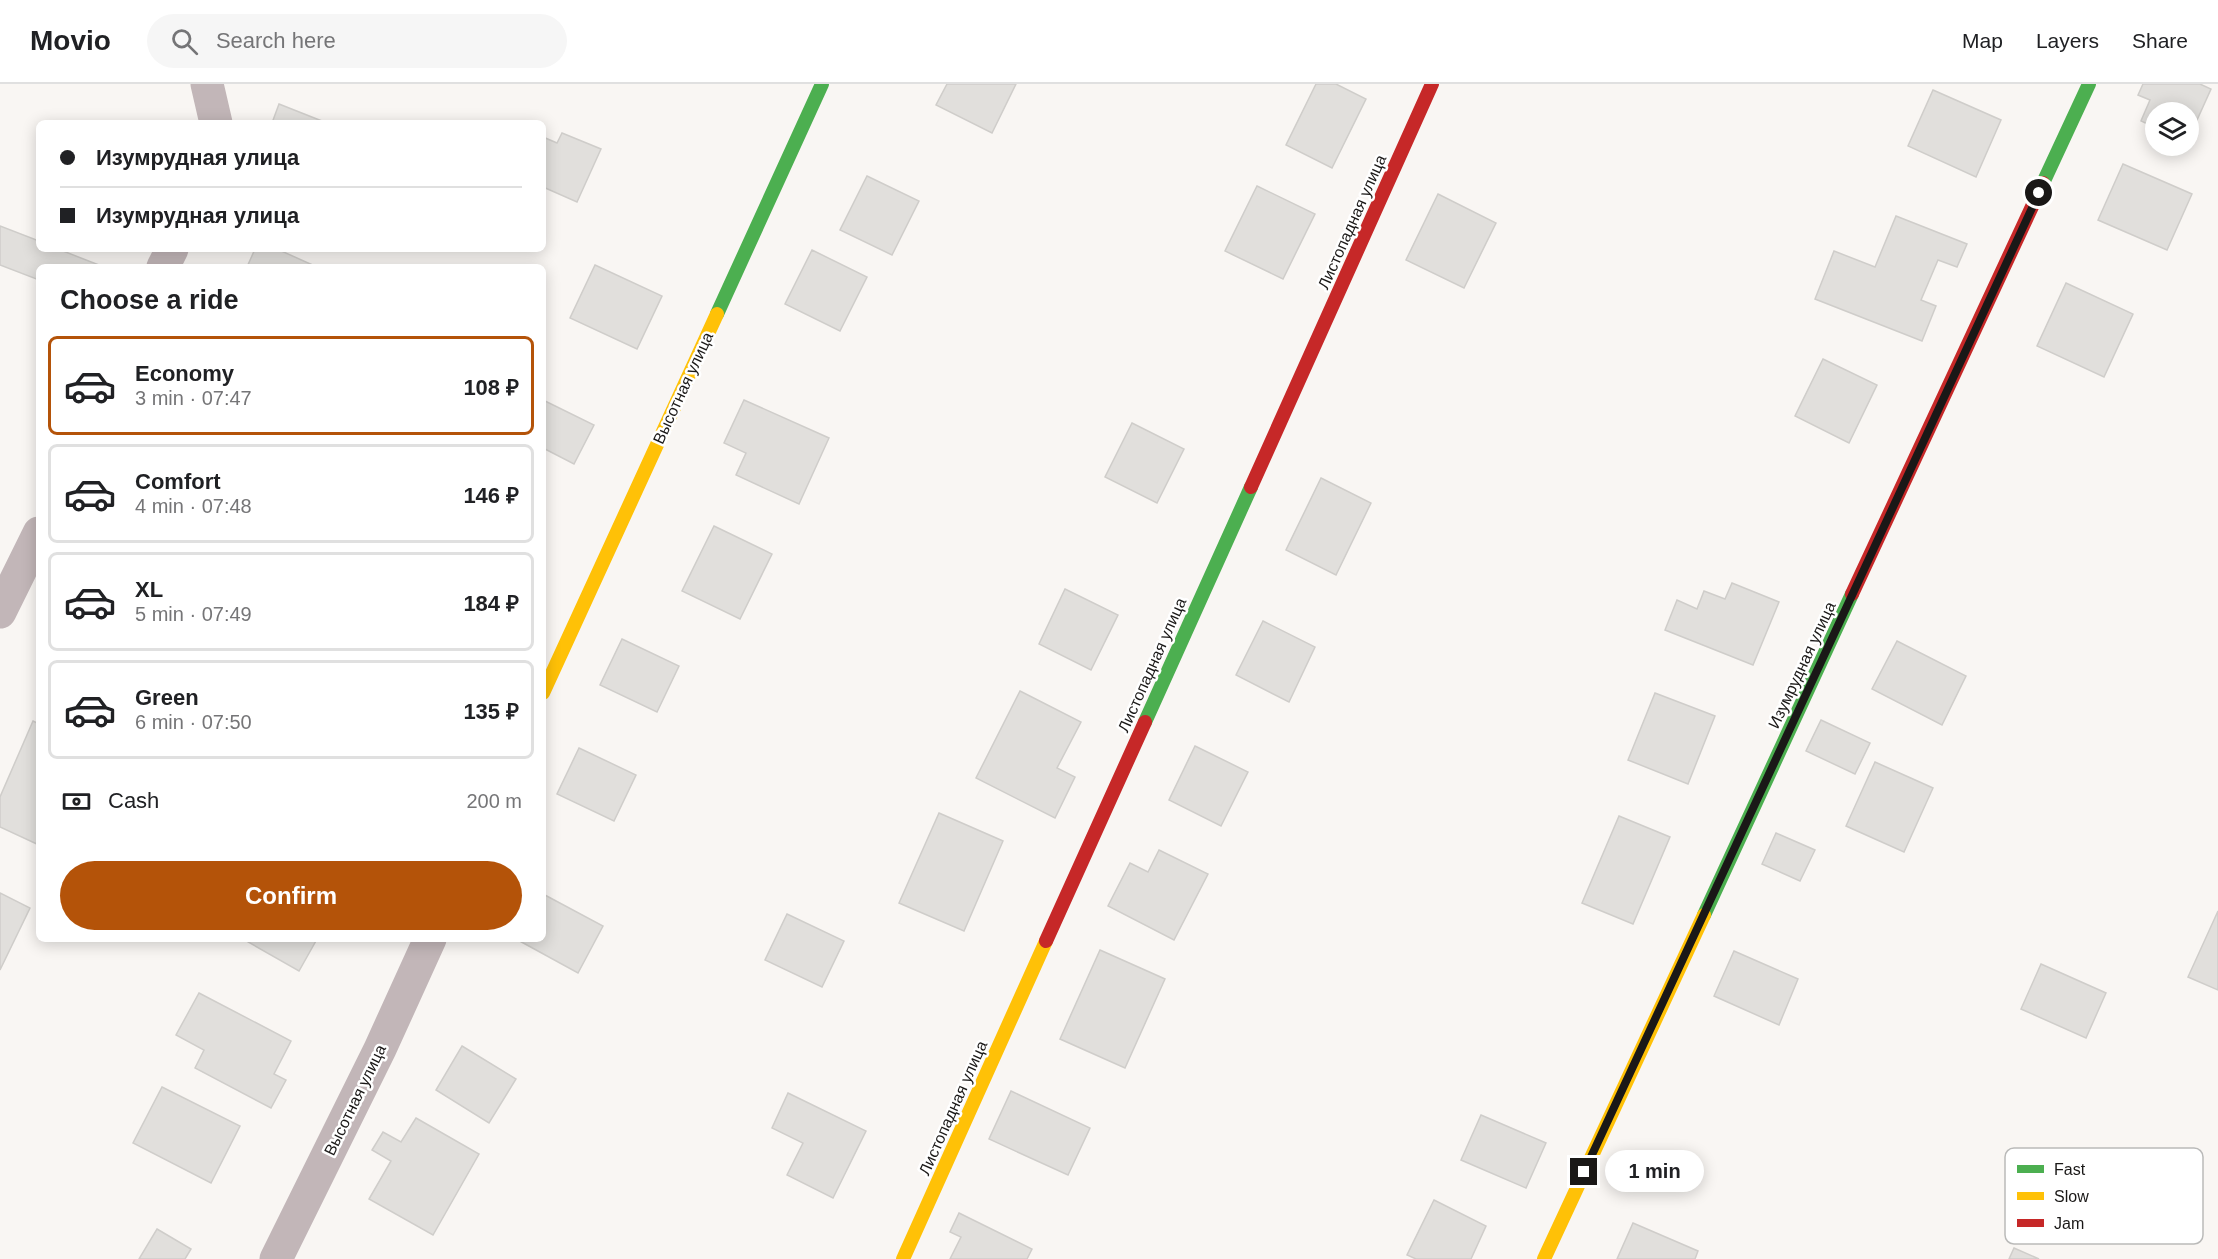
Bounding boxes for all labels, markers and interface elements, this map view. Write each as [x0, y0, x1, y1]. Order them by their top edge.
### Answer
search box [147, 14, 567, 68]
text: Movio [30, 25, 111, 56]
icon: search [168, 25, 201, 58]
text: Search here [216, 28, 336, 53]
text: Map [1962, 29, 2003, 52]
text: Layers [2036, 29, 2099, 52]
text: Share [2132, 29, 2188, 52]
map controls [2145, 102, 2199, 156]
button: layers [2145, 102, 2199, 156]
text: Изумрудная улица [96, 145, 299, 170]
street label: Листопадная улица [1315, 152, 1389, 292]
route start [2025, 179, 2052, 206]
text: Изумрудная улица [96, 203, 299, 228]
text: Choose a ride [60, 285, 239, 315]
street label: Высотная улица [650, 329, 716, 446]
icon: car [63, 359, 117, 413]
text: Economy [135, 361, 234, 386]
text: 108 ₽ [463, 375, 519, 400]
text: 3 min · 07:47 [135, 387, 252, 409]
icon: car [63, 467, 117, 521]
text: Comfort [135, 469, 221, 494]
text: 146 ₽ [463, 483, 519, 508]
text: 4 min · 07:48 [135, 495, 252, 517]
icon: car [63, 575, 117, 629]
text: XL [135, 577, 163, 602]
text: 184 ₽ [463, 591, 519, 616]
street label: Листопадная улица [1115, 595, 1189, 735]
street label: Изумрудная улица [1765, 599, 1839, 731]
text: 5 min · 07:49 [135, 603, 252, 625]
icon: car [63, 683, 117, 737]
text: Green [135, 685, 199, 710]
text: 135 ₽ [463, 699, 519, 724]
text: 6 min · 07:50 [135, 711, 252, 733]
icon: cash [60, 785, 93, 818]
text: Cash [108, 788, 159, 813]
text: 200 m [466, 790, 522, 812]
button: Confirm [60, 861, 522, 930]
street label: Листопадная улица [916, 1038, 990, 1178]
street label: Высотная улица [321, 1042, 389, 1158]
legend [2005, 1148, 2203, 1244]
callout: 1 min [1605, 1151, 1704, 1193]
route end [1570, 1158, 1597, 1185]
text: 1 min [1628, 1160, 1681, 1182]
text: Fast [2054, 1161, 2086, 1178]
text: Slow [2054, 1188, 2089, 1205]
text: Jam [2054, 1215, 2084, 1232]

